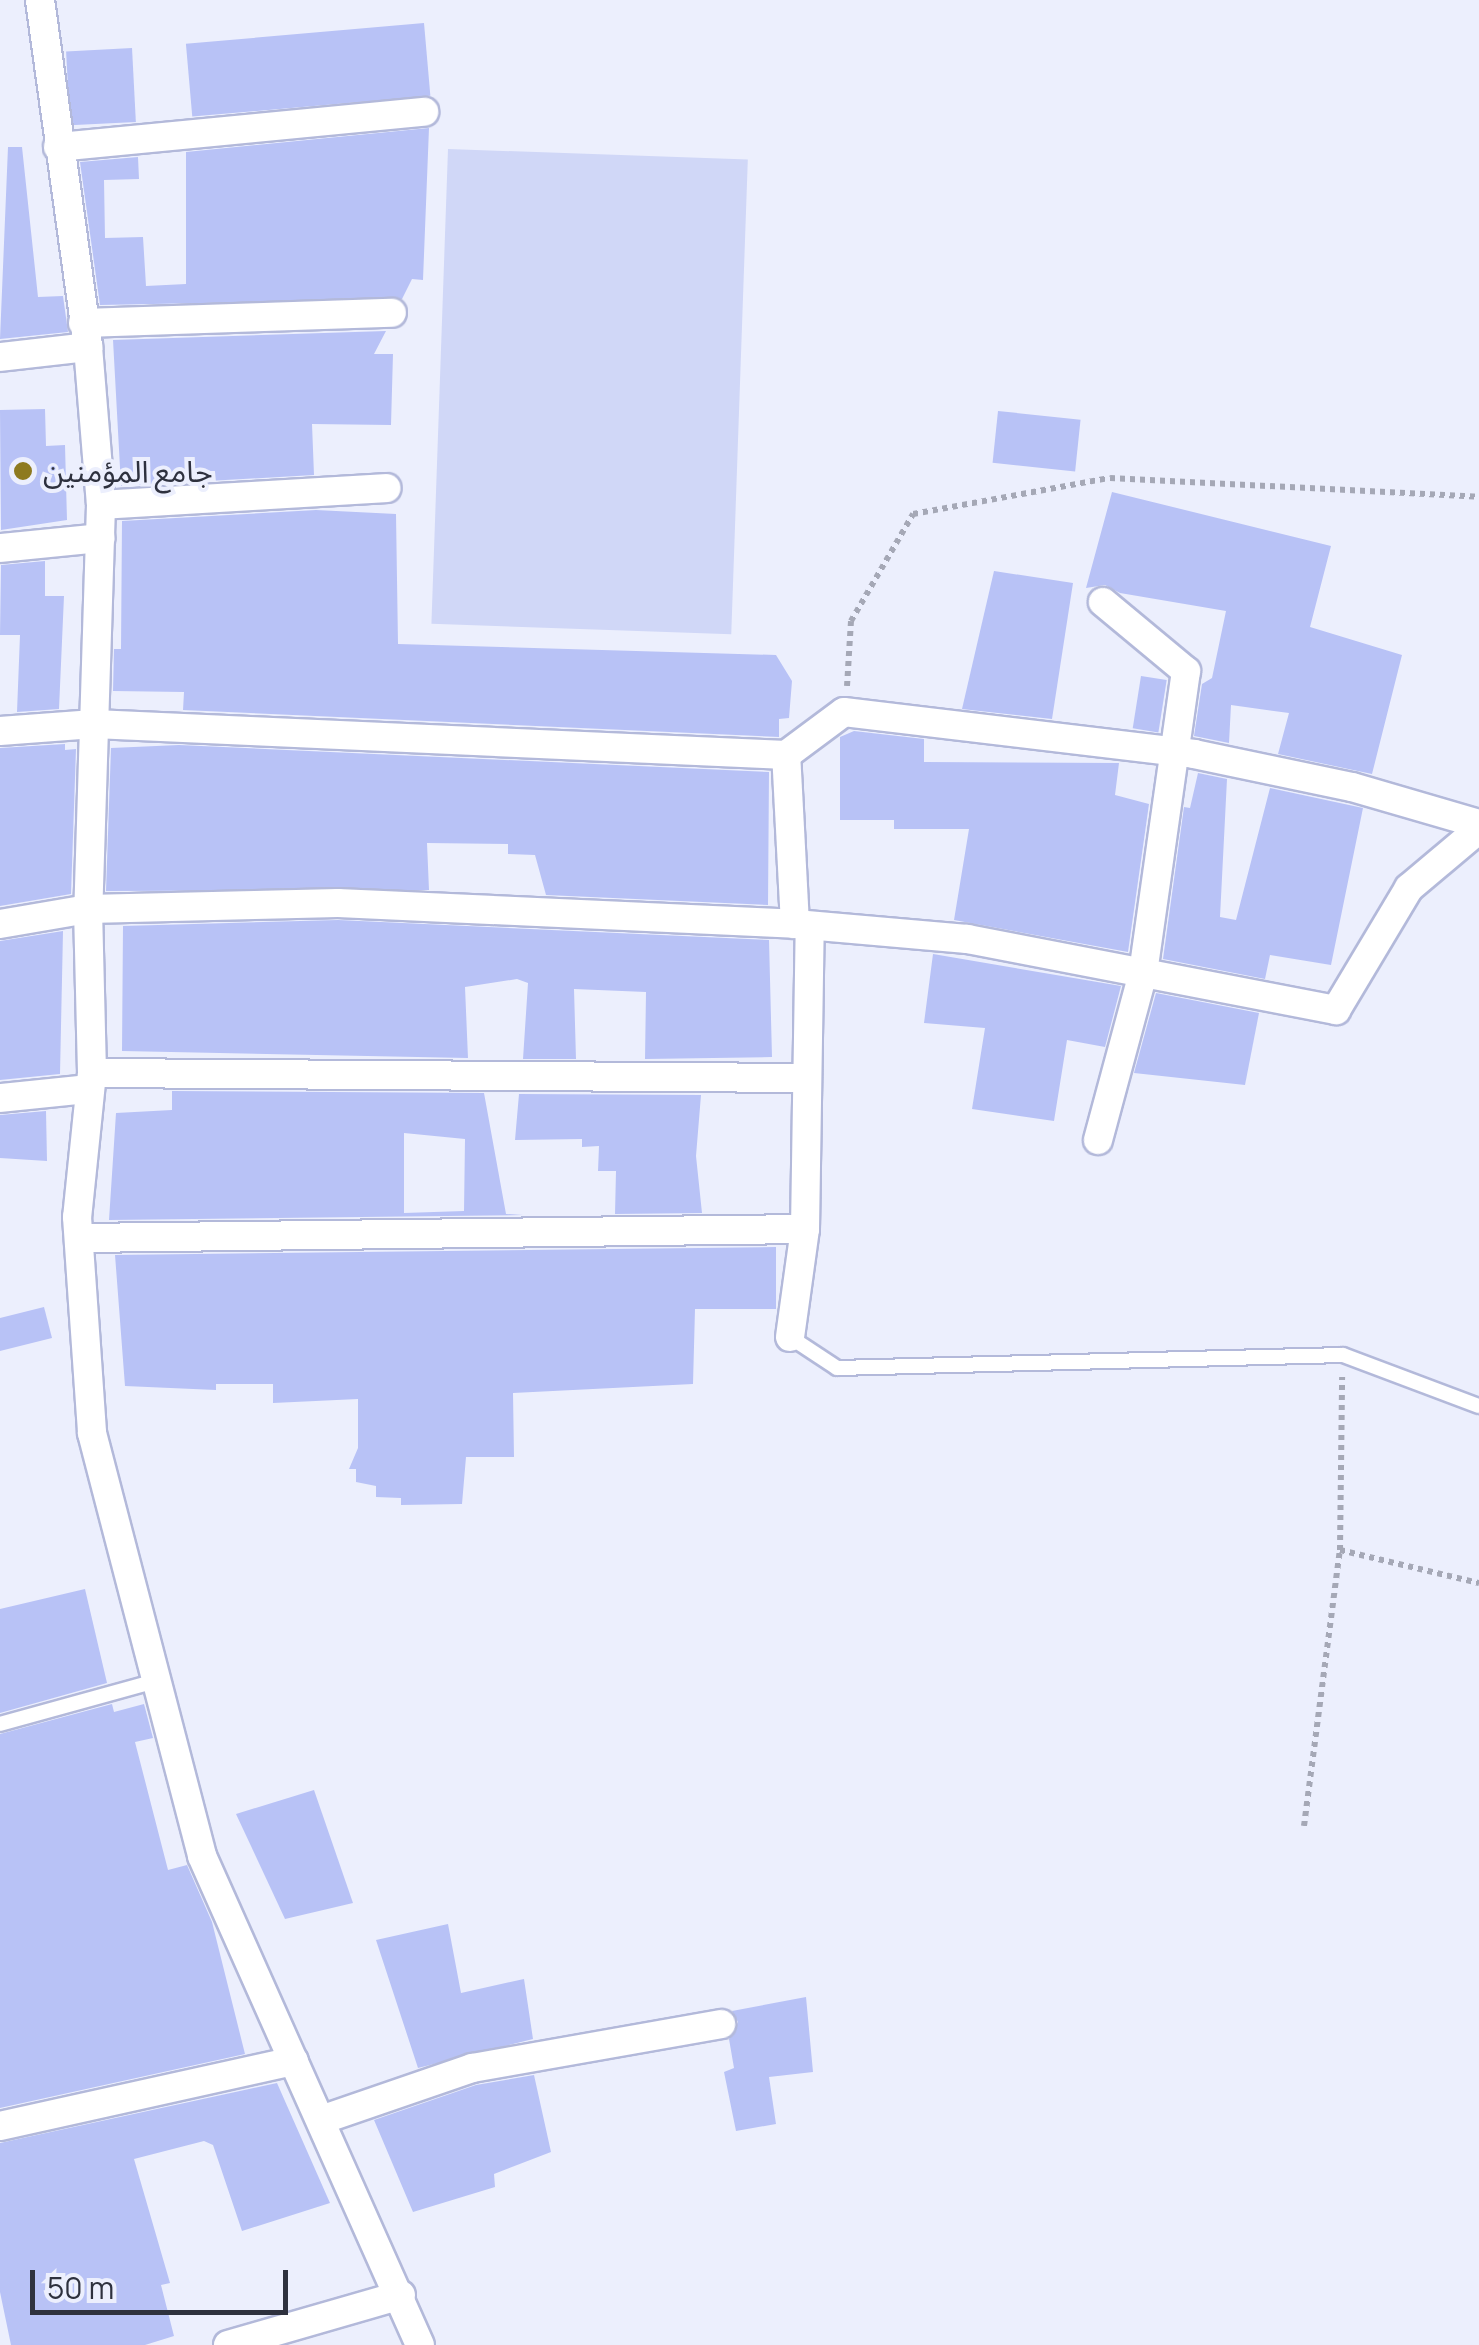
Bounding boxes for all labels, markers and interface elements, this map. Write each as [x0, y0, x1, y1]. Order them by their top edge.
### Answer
place label: جامع المؤمنين [43, 453, 213, 489]
marker: جامع المؤمنين [12, 460, 34, 482]
scale bar [35, 2250, 292, 2312]
text: 50 m [47, 2267, 114, 2308]

